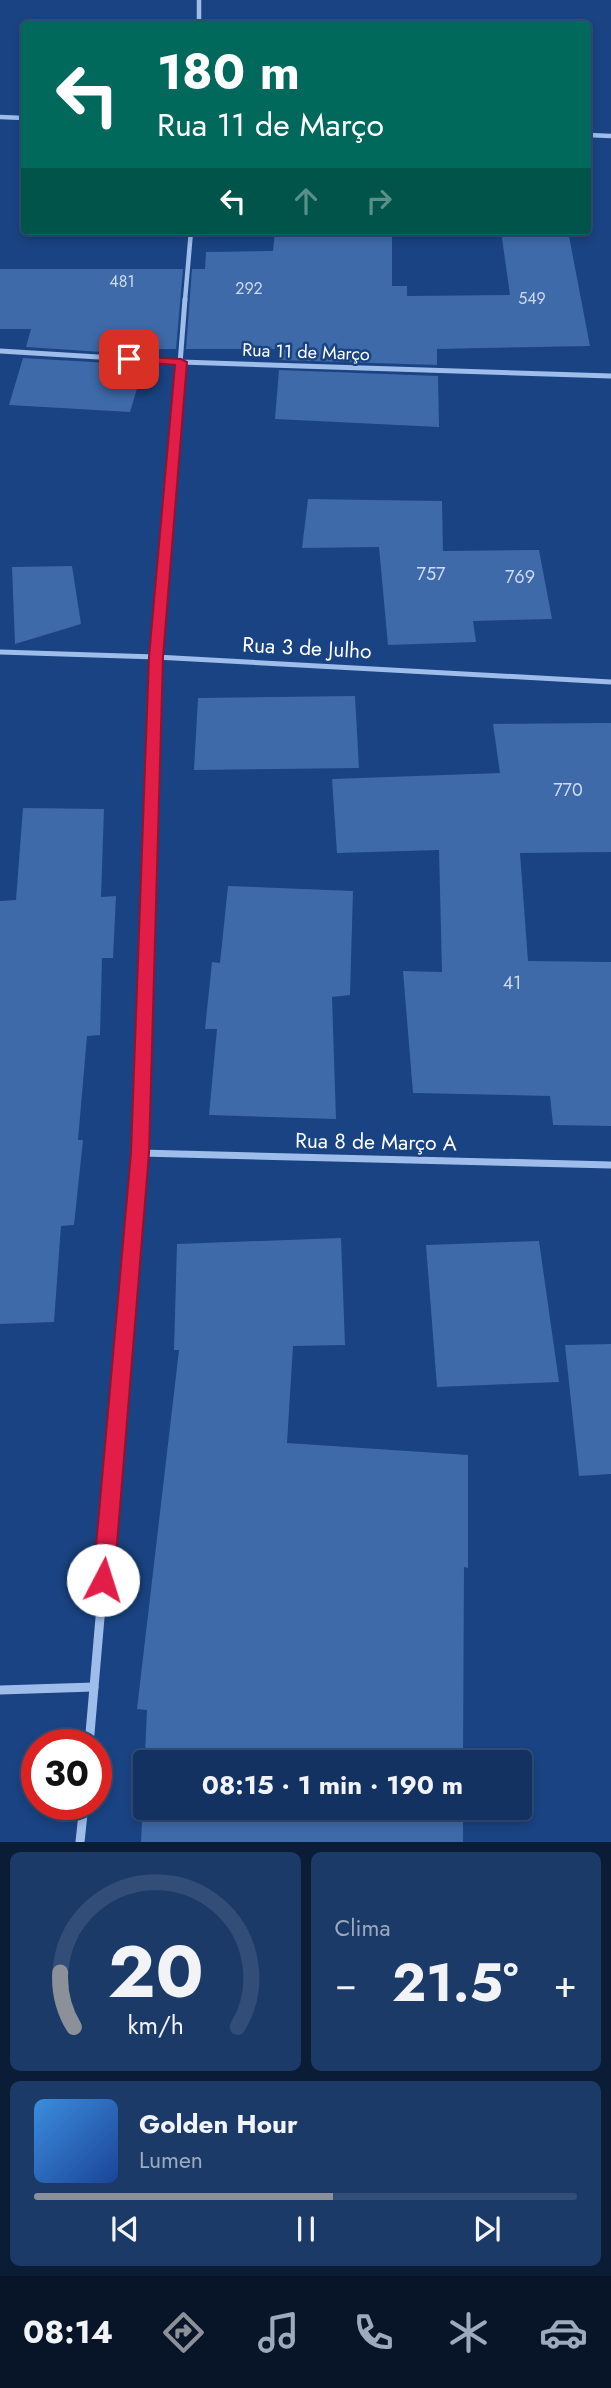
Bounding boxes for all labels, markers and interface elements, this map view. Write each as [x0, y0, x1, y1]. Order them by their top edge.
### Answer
text: 180 m [157, 37, 300, 107]
icon: left [42, 49, 133, 140]
text: Rua 11 de Março [157, 102, 384, 148]
icon: left [214, 182, 252, 220]
icon: ahead [287, 182, 325, 220]
icon: right [360, 182, 398, 220]
house number: 481 [109, 270, 135, 293]
house number: 292 [235, 277, 263, 300]
house number: 549 [518, 287, 546, 310]
pin [99, 329, 159, 389]
street label: Rua 11 de Março [242, 337, 370, 367]
icon: arrive [110, 340, 148, 378]
house number: 757 [416, 561, 446, 587]
house number: 769 [505, 564, 535, 590]
street label: Rua 3 de Julho [242, 630, 372, 666]
house number: 770 [553, 777, 583, 803]
house number: 41 [503, 970, 521, 996]
street label: Rua 8 de Março A [295, 1126, 457, 1158]
position arrow [66, 1543, 140, 1617]
speed limit sign: 30 [21, 1729, 112, 1820]
text: 08:15 · 1 min · 190 m [202, 1766, 463, 1804]
text: Clima [335, 1911, 391, 1945]
text: 20 [107, 1920, 203, 2025]
text: 21.5° [392, 1945, 518, 2021]
text: − [335, 1956, 357, 2011]
text: + [554, 1956, 577, 2011]
text: km/h [127, 2007, 184, 2043]
text: Golden Hour [139, 2105, 298, 2143]
text: Lumen [139, 2143, 203, 2177]
icon: previous [106, 2210, 144, 2248]
icon: pause [287, 2210, 325, 2248]
icon: next [468, 2210, 506, 2248]
icon: directions [159, 2308, 208, 2357]
icon: music [254, 2308, 303, 2357]
icon: phone [349, 2308, 398, 2357]
icon: climate [444, 2308, 493, 2357]
icon: car [539, 2308, 588, 2357]
text: 08:14 [23, 2309, 113, 2355]

